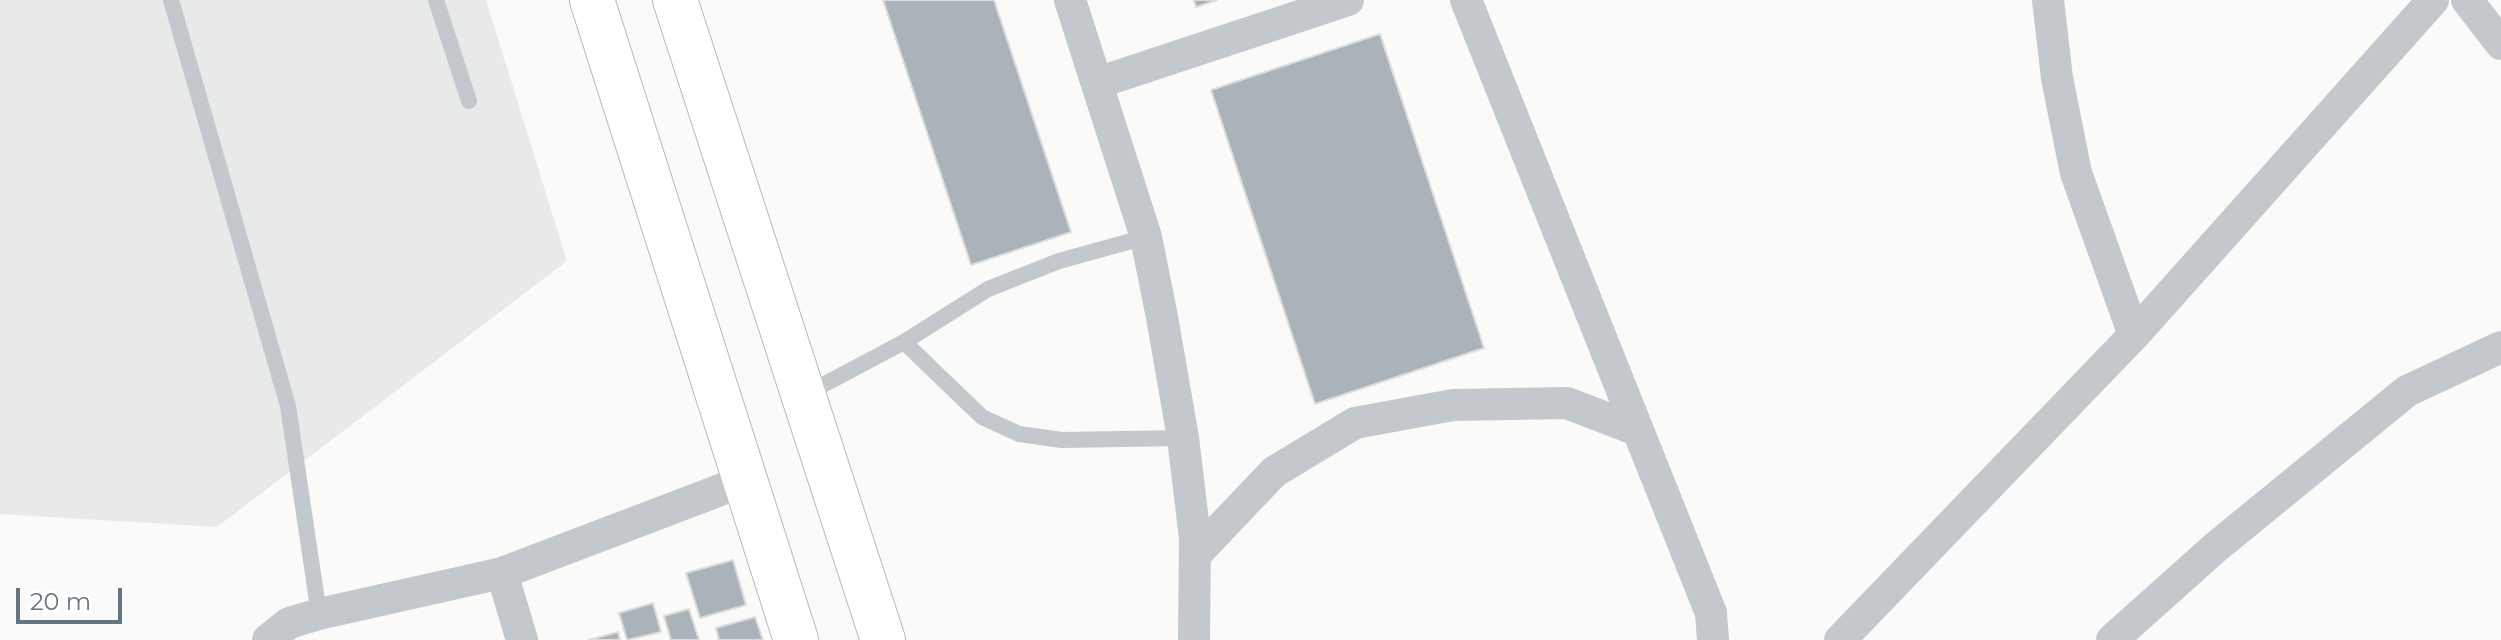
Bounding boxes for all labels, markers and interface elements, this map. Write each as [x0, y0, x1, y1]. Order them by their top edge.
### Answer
scale bar [20, 572, 126, 622]
text: 20 m [30, 587, 91, 616]

